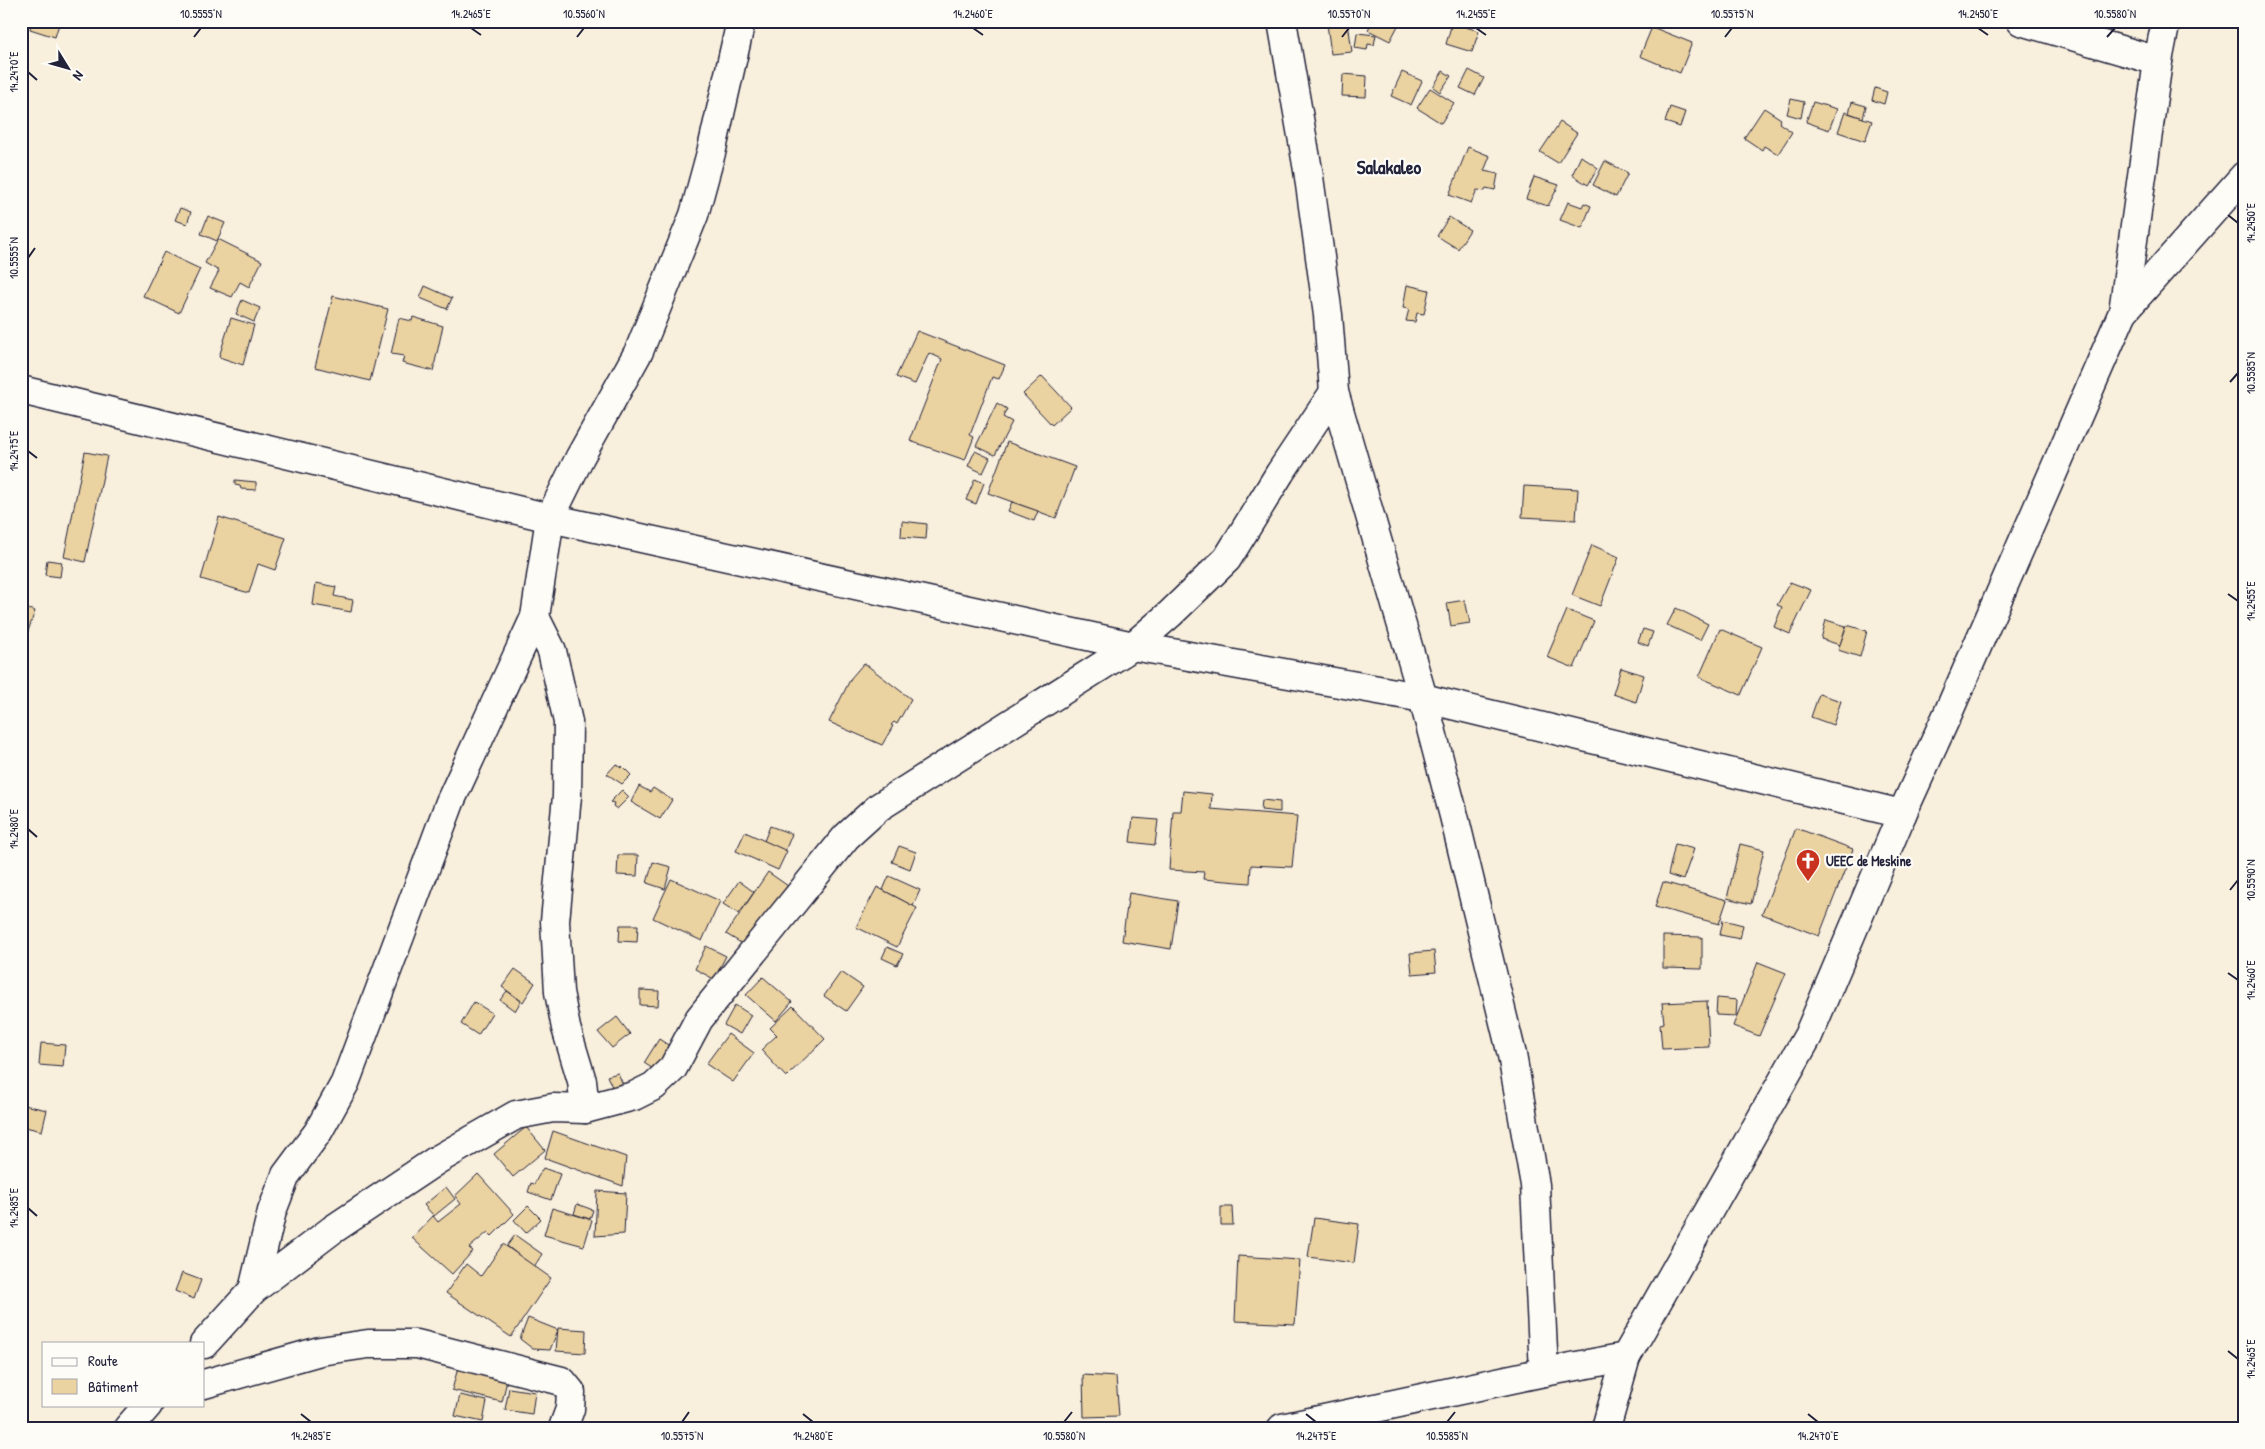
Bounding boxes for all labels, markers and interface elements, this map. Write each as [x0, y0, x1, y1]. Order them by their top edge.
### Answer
text: 10.5555°N [180, 5, 222, 22]
text: 14.2465°E [451, 5, 491, 22]
text: 10.5560°N [563, 5, 605, 22]
text: 14.2460°E [953, 5, 994, 22]
text: 10.5570°N [1328, 5, 1370, 22]
text: 14.2455°E [1456, 5, 1497, 22]
text: 10.5575°N [1711, 5, 1753, 22]
text: 14.2450°E [1958, 5, 1999, 22]
text: 10.5580°N [2094, 5, 2136, 22]
north arrow [42, 42, 92, 92]
text: 14.2470°E [5, 51, 22, 92]
text: N [69, 67, 89, 85]
district label: Salakaleo [1357, 154, 1421, 180]
text: 14.2450°E [2242, 202, 2259, 243]
text: 10.5555°N [5, 237, 22, 279]
text: 10.5585°N [2242, 352, 2259, 394]
text: 14.2475°E [5, 430, 22, 471]
text: 14.2455°E [2242, 580, 2259, 621]
text: 14.2480°E [5, 808, 22, 849]
church icon: UEEC de Meskine [1795, 848, 1821, 882]
place label: UEEC de Meskine [1826, 851, 1912, 870]
text: 10.5590°N [2242, 859, 2259, 901]
text: 14.2460°E [2242, 959, 2259, 1000]
text: 14.2485°E [5, 1187, 22, 1228]
text: 14.2465°E [2242, 1339, 2259, 1379]
legend [42, 1342, 205, 1406]
text: Route [88, 1350, 118, 1371]
text: Bâtiment [88, 1376, 139, 1397]
text: 14.2485°E [291, 1427, 332, 1444]
text: 10.5575°N [661, 1427, 703, 1444]
text: 14.2480°E [793, 1427, 834, 1444]
text: 10.5580°N [1043, 1427, 1085, 1444]
text: 14.2475°E [1296, 1427, 1337, 1444]
text: 10.5585°N [1426, 1427, 1468, 1444]
text: 14.2470°E [1798, 1427, 1839, 1444]

